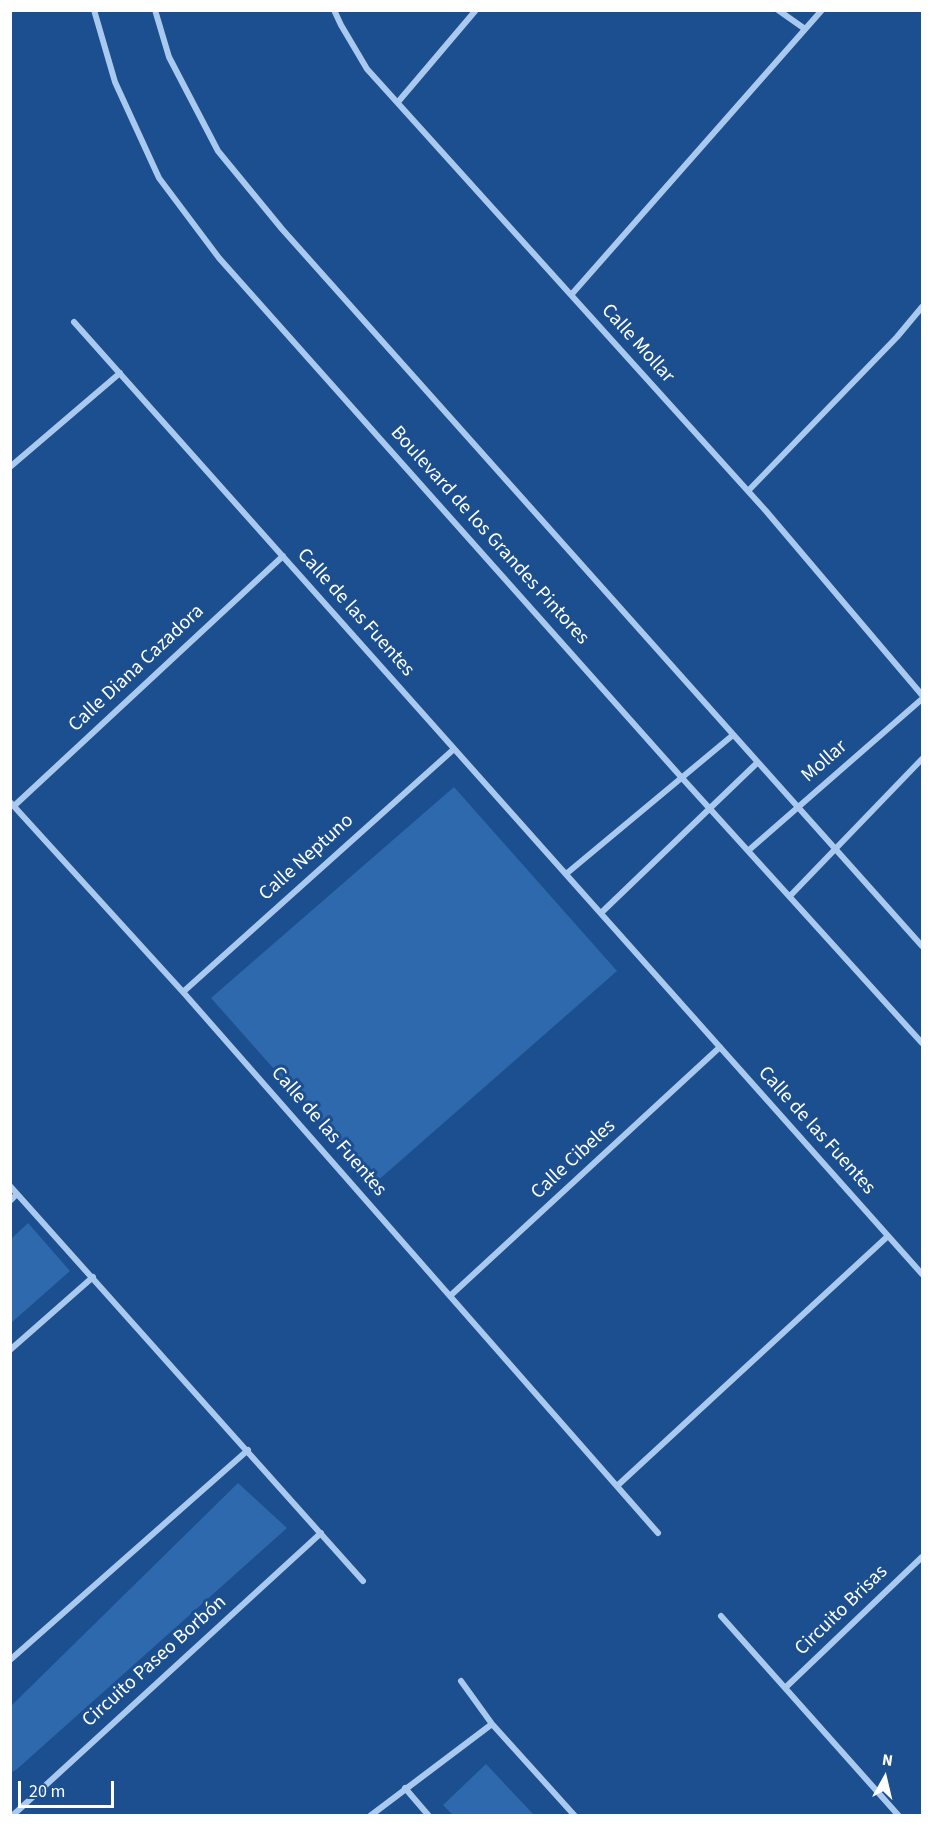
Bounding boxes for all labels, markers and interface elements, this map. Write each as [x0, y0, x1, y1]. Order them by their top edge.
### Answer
street label: Calle Mollar [595, 299, 679, 389]
street label: Boulevard de los Grandes Pintores [385, 422, 593, 650]
street label: Calle de las Fuentes [291, 544, 419, 682]
street label: Calle Diana Cazadora [64, 600, 210, 738]
street label: Mollar [797, 736, 853, 788]
street label: Calle Neptuno [255, 809, 359, 907]
street label: Calle de las Fuentes [265, 1062, 391, 1202]
street label: Calle de las Fuentes [752, 1062, 880, 1200]
street label: Calle Cibeles [527, 1115, 621, 1205]
street label: Circuito Brisas [791, 1561, 893, 1661]
street label: Circuito Paseo Borbón [78, 1591, 232, 1733]
north arrow [855, 1748, 915, 1808]
text: N [881, 1749, 894, 1772]
scale bar [21, 1769, 117, 1807]
text: 20 m [29, 1779, 65, 1804]

